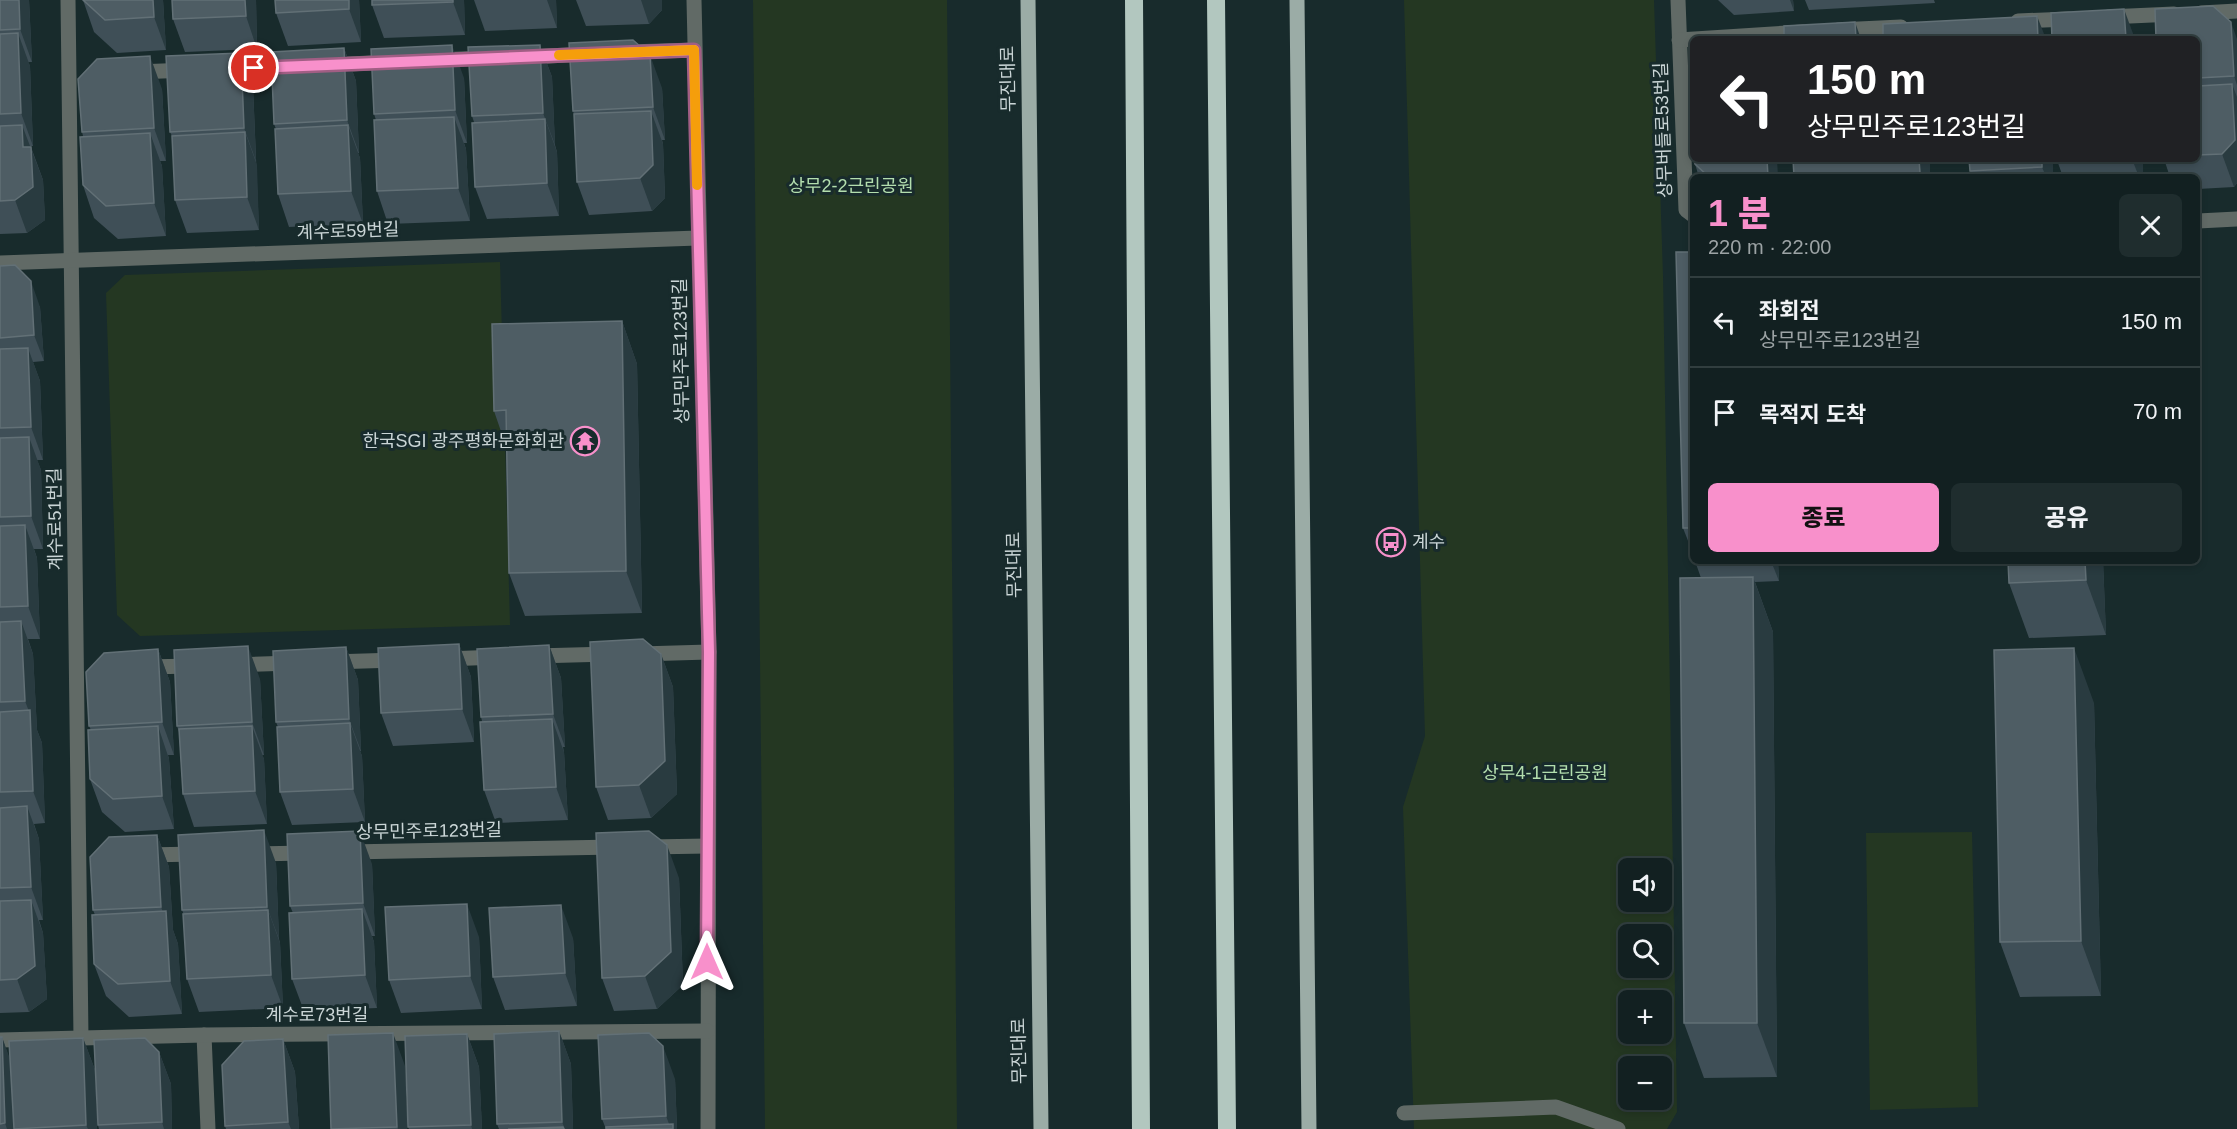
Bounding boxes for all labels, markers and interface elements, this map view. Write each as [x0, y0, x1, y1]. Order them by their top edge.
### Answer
pin [228, 42, 279, 93]
street label: 무진대로 [997, 46, 1019, 112]
icon: arrive [237, 51, 270, 84]
text: 150 m [1807, 56, 1926, 103]
icon: left [1708, 60, 1786, 138]
street label: 상무버들로53번길 [1651, 62, 1675, 198]
text: 상무민주로123번길 [1807, 112, 2026, 142]
park label: 상무2-2근린공원 [788, 176, 914, 196]
text: 1 분 [1708, 193, 1771, 234]
button: close [2119, 194, 2182, 257]
street label: 계수로59번길 [296, 219, 400, 243]
text: 220 m · 22:00 [1708, 236, 1831, 258]
street label: 상무민주로123번길 [670, 278, 692, 424]
text: 좌회전 [1759, 298, 1820, 323]
icon: left [1708, 306, 1741, 339]
text: 150 m [2121, 309, 2182, 334]
text: 상무민주로123번길 [1759, 329, 1921, 351]
icon: arrive [1708, 396, 1741, 429]
text: 70 m [2133, 399, 2182, 424]
text: 목적지 도착 [1759, 402, 1866, 427]
temple icon: 한국SGI 광주평화문화회관 [569, 425, 601, 457]
place label: 한국SGI 광주평화문화회관 [362, 431, 564, 451]
street label: 계수로51번길 [44, 467, 66, 571]
button: 종료 [1708, 483, 1939, 552]
button: 공유 [1951, 483, 2182, 552]
bus stop icon: 계수 [1375, 526, 1407, 558]
street label: 무진대로 [1003, 532, 1025, 598]
place label: 계수 [1412, 532, 1445, 552]
park label: 상무4-1근린공원 [1482, 763, 1608, 783]
street label: 상무민주로123번길 [356, 820, 502, 842]
map controls [1618, 858, 1672, 1110]
button: sound [1618, 858, 1672, 912]
button: search [1618, 924, 1672, 978]
position arrow [675, 930, 739, 994]
button: + [1618, 990, 1672, 1044]
street label: 계수로73번길 [266, 1005, 368, 1025]
street label: 무진대로 [1008, 1018, 1030, 1084]
button: − [1618, 1056, 1672, 1110]

